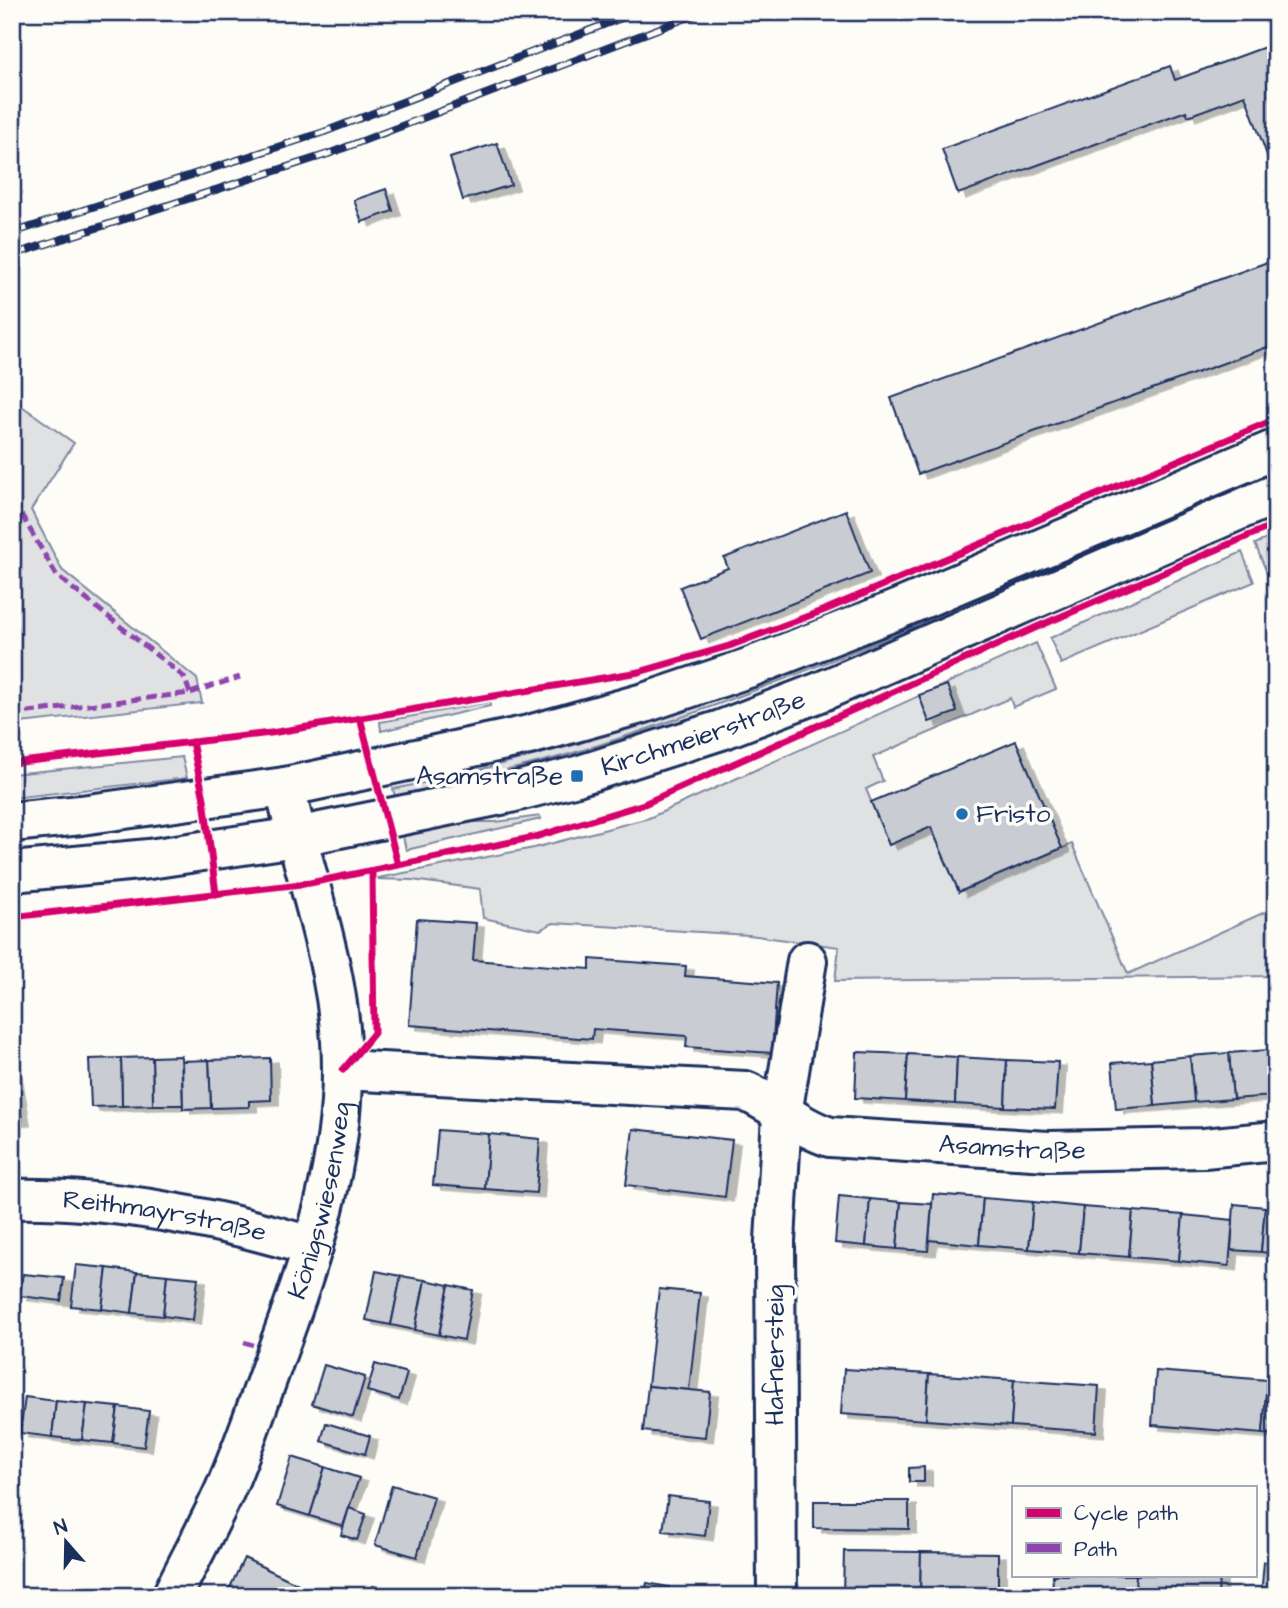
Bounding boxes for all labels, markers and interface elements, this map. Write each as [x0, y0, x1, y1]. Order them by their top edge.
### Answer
street label: Kirchmeierstraße [597, 681, 810, 785]
place label: Asamstraße [416, 758, 563, 794]
marker: Asamstraße [569, 768, 585, 784]
place label: Fristo [976, 796, 1051, 832]
marker: Fristo [954, 806, 970, 822]
street label: Königswiesenweg [279, 1101, 361, 1304]
street label: Asamstraße [938, 1126, 1086, 1169]
street label: Reithmayrstraße [62, 1182, 270, 1251]
street label: Hafnersteig [757, 1285, 795, 1425]
legend [1012, 1486, 1256, 1576]
text: Cycle path [1074, 1499, 1179, 1530]
north arrow [32, 1506, 102, 1576]
text: N [50, 1513, 71, 1542]
text: Path [1074, 1535, 1118, 1564]

